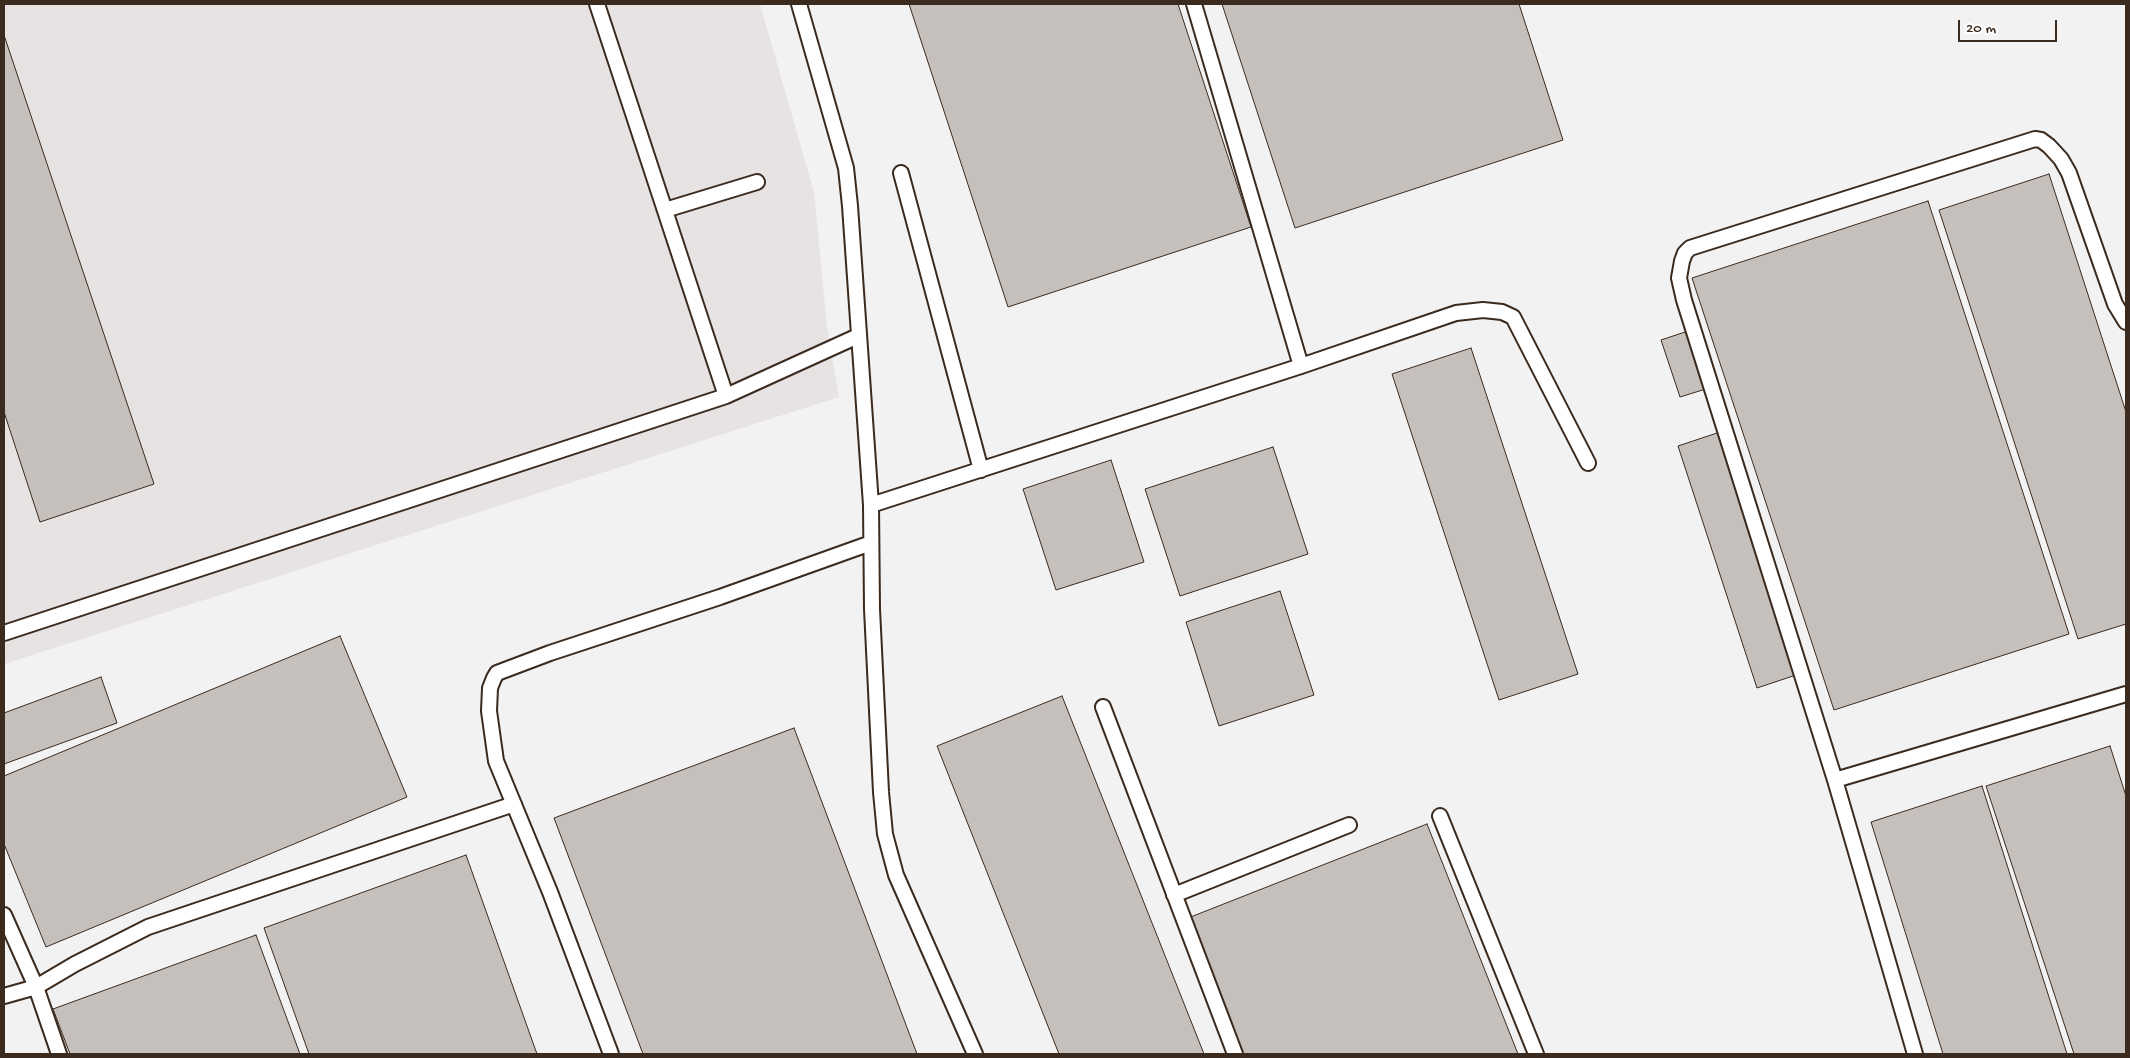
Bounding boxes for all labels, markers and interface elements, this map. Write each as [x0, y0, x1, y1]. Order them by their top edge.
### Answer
scale bar [1960, 10, 2059, 42]
text: 20 m [1966, 20, 1996, 38]

